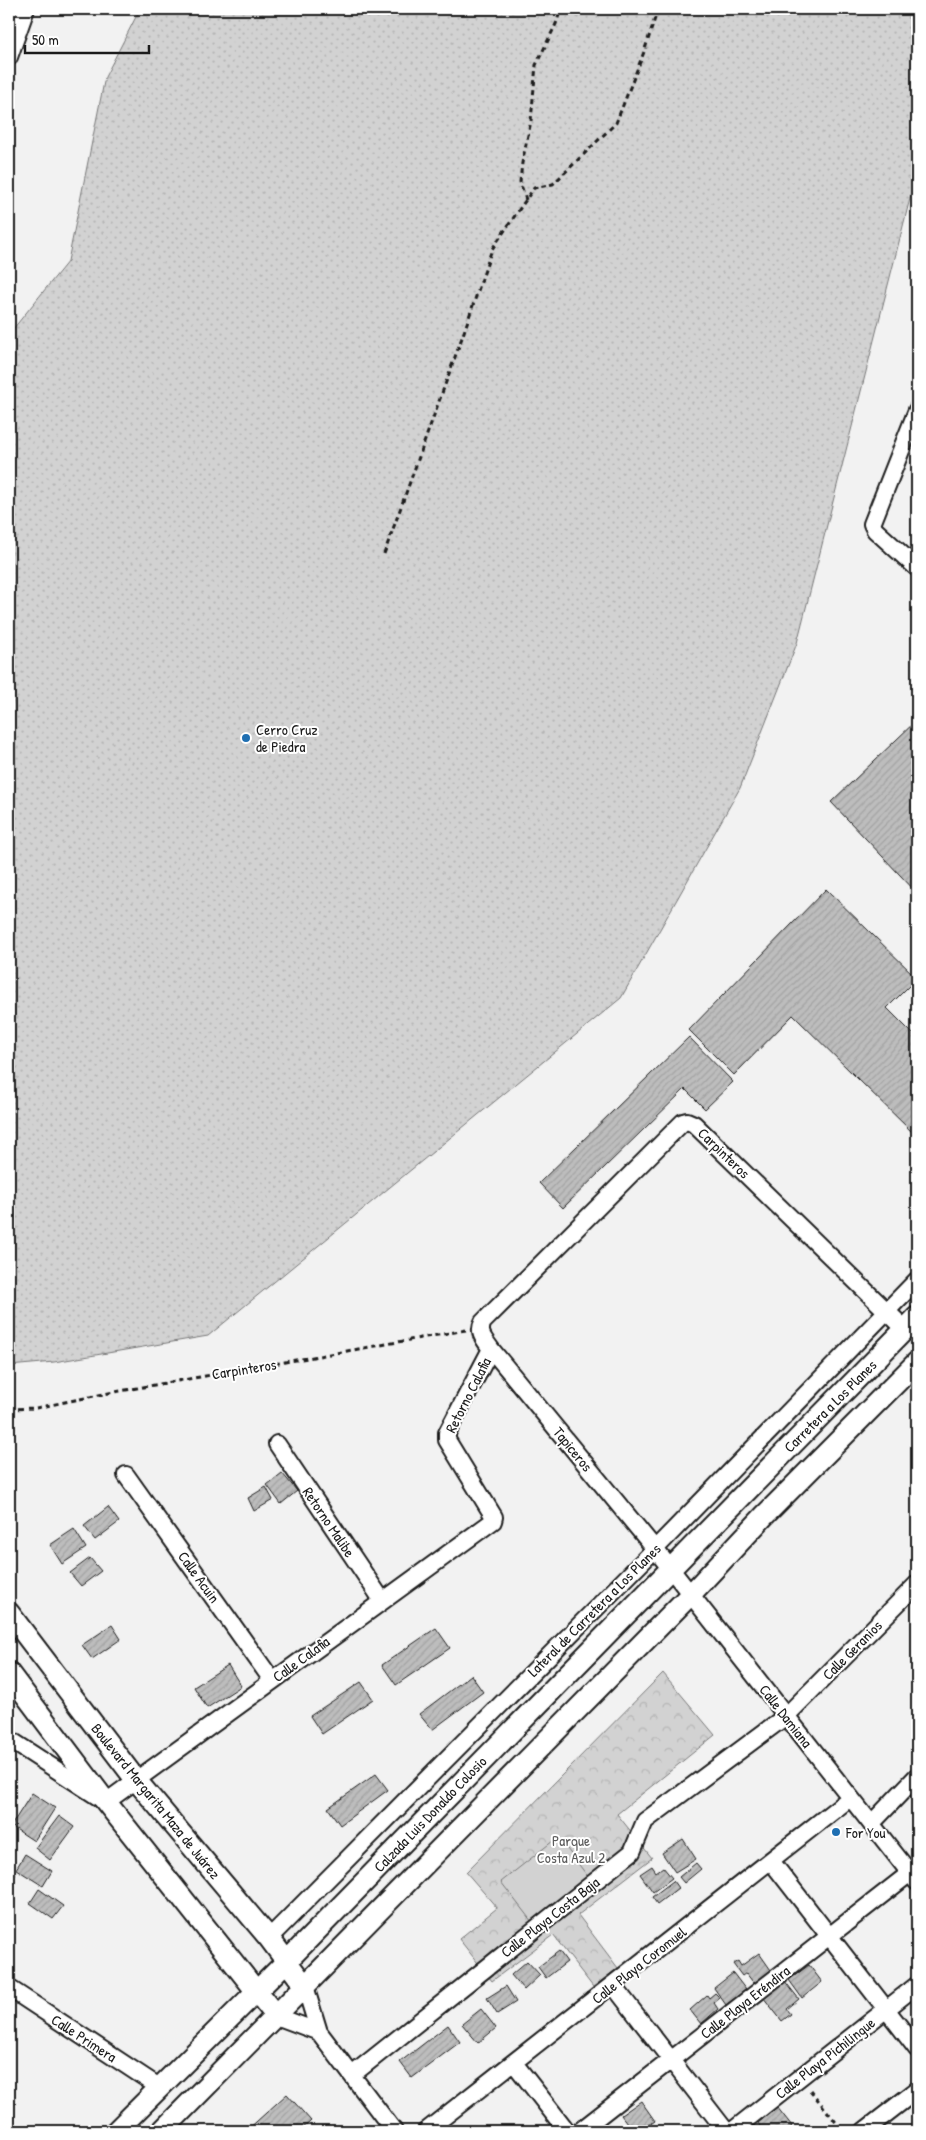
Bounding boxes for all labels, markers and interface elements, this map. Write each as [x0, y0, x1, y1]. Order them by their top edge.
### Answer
scale bar [25, 22, 149, 54]
text: 50 m [32, 29, 59, 50]
place label: Cerro Cruz de Piedra [256, 719, 318, 757]
marker: Cerro Cruz de Piedra [240, 732, 252, 744]
street label: Carpinteros [693, 1123, 755, 1183]
street label: Carpinteros [210, 1353, 278, 1384]
street label: Retorno Calafia [440, 1354, 496, 1436]
street label: Carretera a Los Planes [779, 1355, 881, 1457]
street label: Tapiceros [548, 1422, 598, 1476]
street label: Retorno Malibe [298, 1483, 360, 1561]
street label: Lateral de Carretera a Los Planes [523, 1539, 665, 1681]
street label: Calle Acuin [173, 1547, 225, 1607]
street label: Calle Geranios [817, 1615, 887, 1685]
street label: Calle Calafia [268, 1631, 334, 1687]
street label: Calle Damiana [755, 1680, 817, 1752]
street label: Boulevard Margarita Maza de Juárez [87, 1719, 226, 1884]
street label: Calzada Luis Donaldo Colosio [369, 1751, 491, 1877]
place label: For You [845, 1822, 886, 1843]
marker: For You [830, 1826, 842, 1838]
park label: Parque Costa Azul 2 [537, 1830, 605, 1868]
street label: Calle Playa Costa Baja [496, 1872, 604, 1962]
street label: Calle Playa Coromuel [587, 1921, 691, 2009]
street label: Calle Playa Eréndira [696, 1960, 794, 2044]
street label: Calle Primera [47, 2009, 121, 2067]
street label: Calle Playa Pichilingue [771, 2012, 879, 2104]

